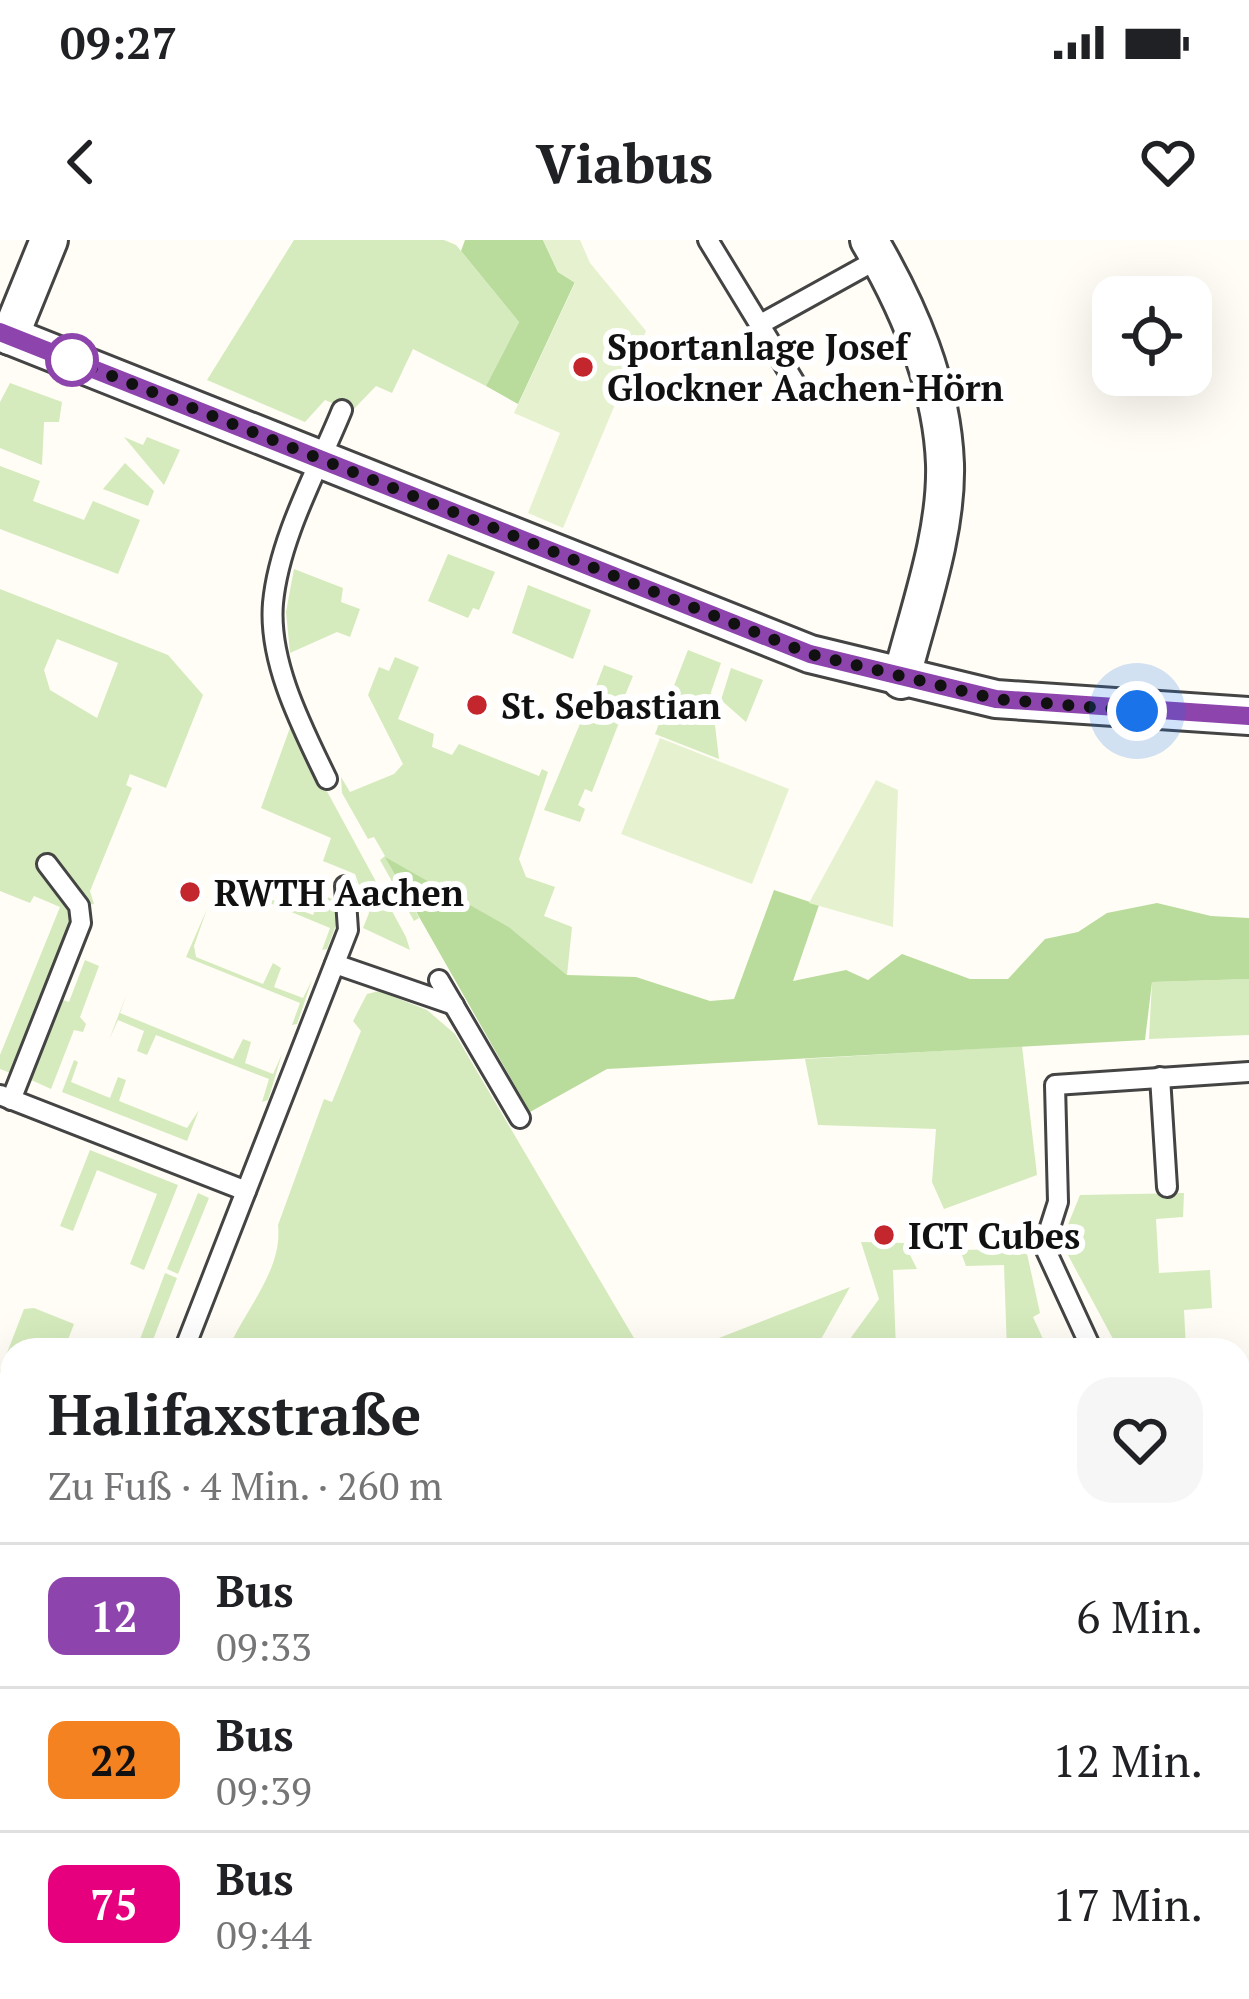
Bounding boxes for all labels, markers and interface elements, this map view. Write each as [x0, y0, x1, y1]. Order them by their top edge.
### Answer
text: 09:27 [60, 12, 177, 72]
text: Viabus [536, 127, 713, 198]
icon: back [48, 129, 114, 195]
icon: heart [1135, 129, 1201, 195]
map controls [1092, 276, 1212, 396]
button: locate [1092, 276, 1212, 396]
place label: Sportanlage Josef Glockner Aachen-Hörn [607, 323, 1004, 411]
unlabelled marker [47, 335, 97, 385]
marker: Sportanlage Josef Glockner Aachen-Hörn [570, 354, 596, 380]
your location [1107, 681, 1167, 741]
place label: St. Sebastian [501, 682, 721, 729]
marker: St. Sebastian [464, 692, 490, 718]
place label: RWTH Aachen [214, 869, 464, 916]
marker: RWTH Aachen [177, 879, 203, 905]
place label: ICT Cubes [908, 1212, 1080, 1259]
marker: ICT Cubes [871, 1222, 897, 1248]
text: Halifaxstraße [48, 1376, 421, 1451]
button: heart [1077, 1377, 1203, 1503]
text: Zu Fuß · 4 Min. · 260 m [48, 1459, 443, 1511]
text: Bus [216, 1560, 294, 1620]
text: 6 Min. [1076, 1586, 1203, 1646]
text: 12 [90, 1588, 138, 1644]
text: 09:33 [216, 1620, 312, 1672]
text: Bus [216, 1704, 294, 1764]
text: 12 Min. [1052, 1730, 1203, 1790]
text: 22 [90, 1732, 138, 1788]
text: 09:39 [216, 1764, 312, 1816]
text: Bus [216, 1848, 294, 1908]
text: 17 Min. [1052, 1874, 1203, 1934]
text: 75 [90, 1876, 138, 1932]
text: 09:44 [216, 1908, 312, 1960]

